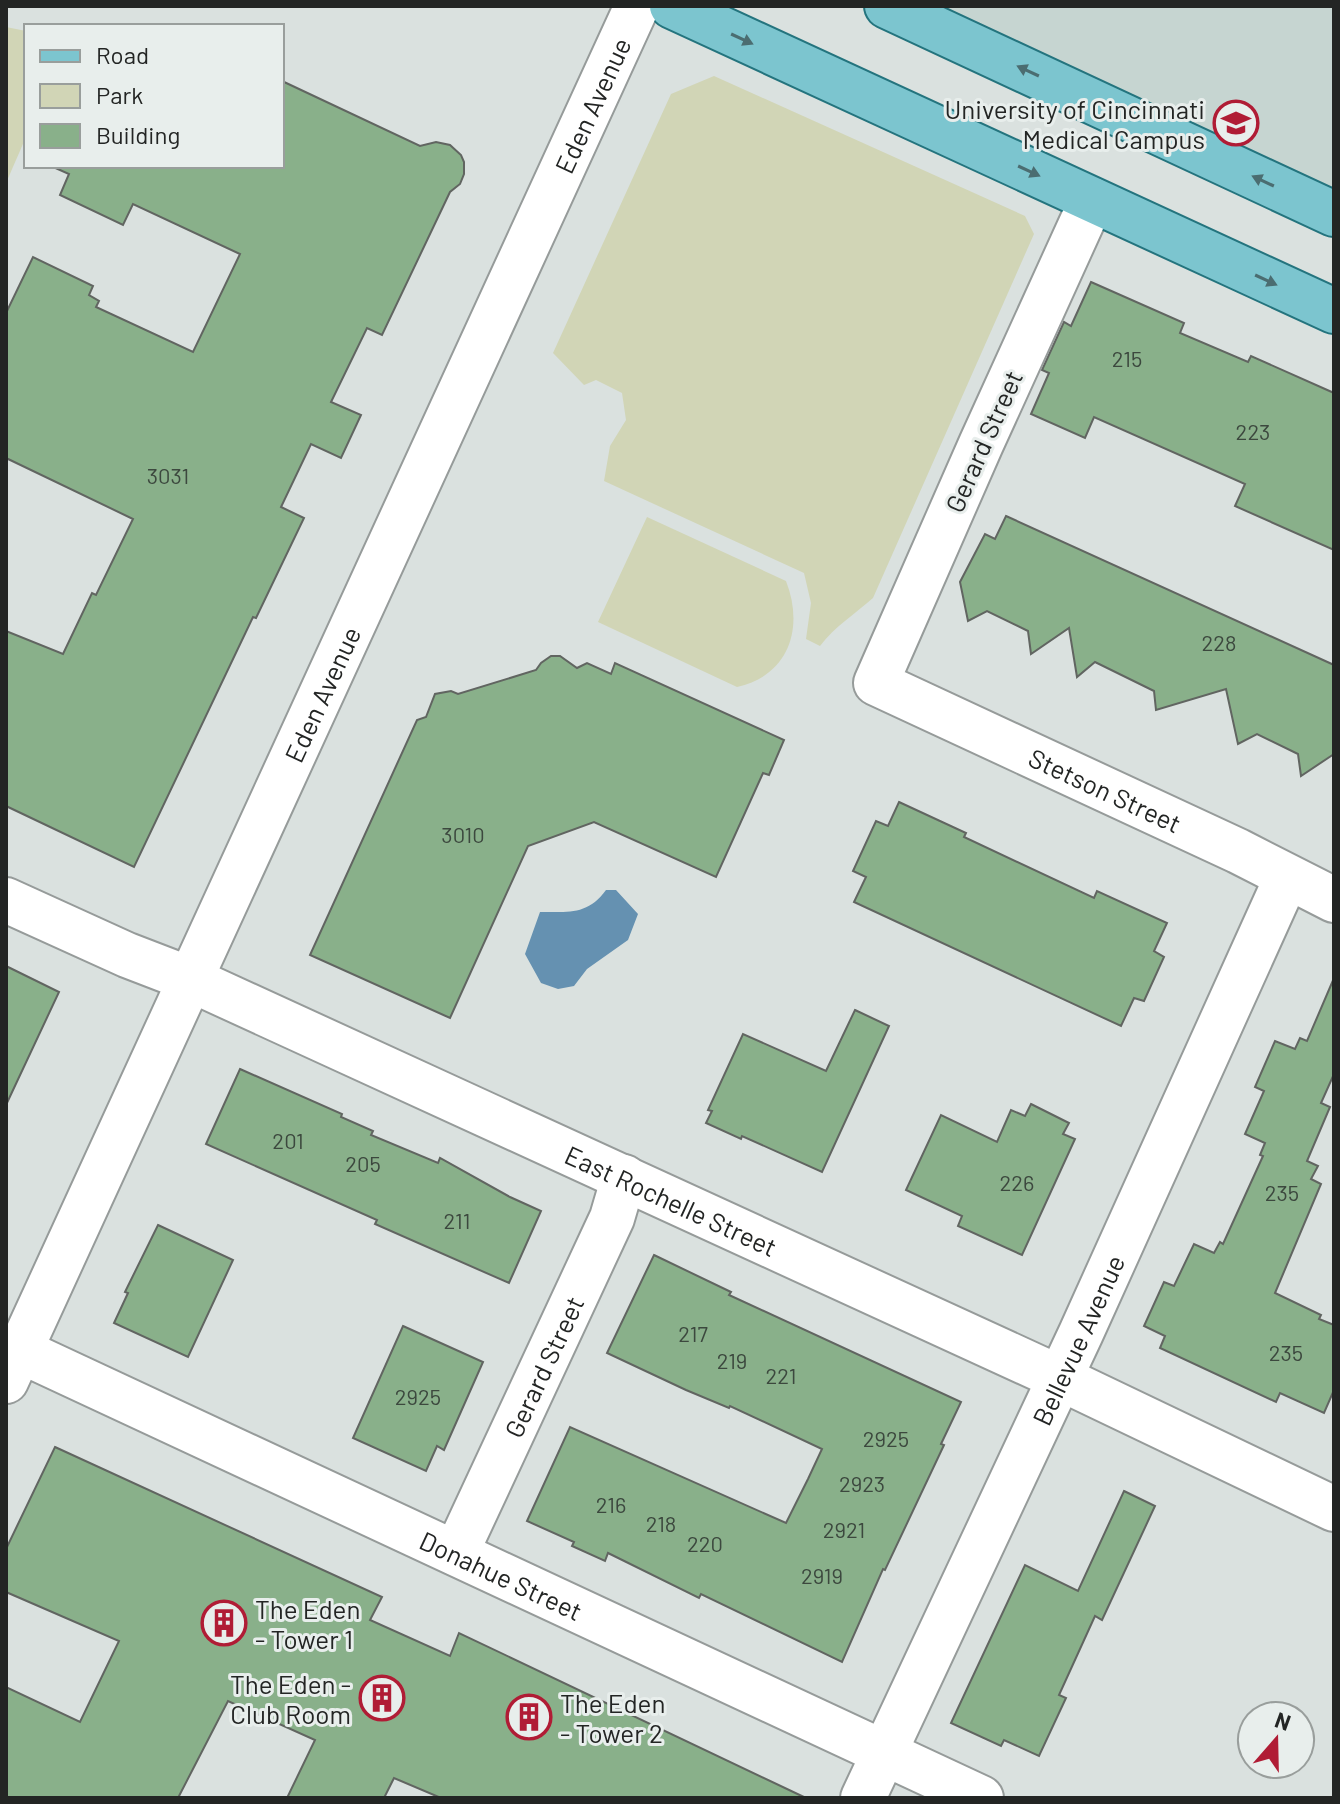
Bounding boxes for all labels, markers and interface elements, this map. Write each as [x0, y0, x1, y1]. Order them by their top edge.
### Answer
legend [24, 24, 284, 168]
street label: Eden Avenue [547, 32, 636, 178]
one-way arrow [731, 32, 754, 46]
text: Road [96, 40, 149, 69]
one-way arrow [1016, 65, 1039, 78]
text: Park [96, 80, 143, 109]
place label: University of Cincinnati Medical Campus [944, 93, 1205, 154]
school or university icon: University of Cincinnati Medical Campus [1212, 99, 1260, 147]
text: Building [96, 120, 180, 149]
one-way arrow [1018, 164, 1041, 178]
one-way arrow [1252, 174, 1275, 188]
one-way arrow [1254, 273, 1277, 287]
house number: 215 [1112, 345, 1142, 371]
street label: Gerard Street [938, 365, 1028, 517]
house number: 223 [1236, 418, 1270, 444]
house number: 3031 [147, 462, 189, 488]
street label: Eden Avenue [277, 621, 366, 767]
house number: 228 [1201, 629, 1237, 655]
street label: Stetson Street [1024, 741, 1186, 838]
house number: 3010 [441, 821, 485, 847]
house number: 201 [272, 1127, 304, 1153]
street label: East Rochelle Street [561, 1138, 782, 1262]
house number: 205 [345, 1150, 381, 1176]
house number: 226 [1000, 1169, 1034, 1195]
house number: 235 [1265, 1179, 1299, 1205]
house number: 211 [444, 1207, 470, 1233]
street label: Bellevue Avenue [1025, 1250, 1130, 1430]
street label: Gerard Street [497, 1291, 589, 1442]
house number: 217 [678, 1320, 708, 1346]
house number: 235 [1269, 1339, 1303, 1365]
house number: 219 [717, 1347, 747, 1373]
house number: 221 [766, 1362, 796, 1388]
house number: 2925 [395, 1383, 441, 1409]
house number: 2925 [863, 1425, 909, 1451]
house number: 2923 [839, 1470, 885, 1496]
house number: 216 [596, 1491, 626, 1517]
house number: 218 [646, 1510, 676, 1536]
house number: 2921 [823, 1516, 865, 1542]
street label: Donahue Street [415, 1524, 588, 1626]
house number: 220 [687, 1530, 723, 1556]
house number: 2919 [801, 1562, 843, 1588]
place label: The Eden - Tower 1 [255, 1593, 360, 1654]
building icon: The Eden - Tower 1 [200, 1599, 248, 1647]
place label: The Eden - Club Room [230, 1668, 351, 1729]
building icon: The Eden - Club Room [358, 1674, 406, 1722]
place label: The Eden - Tower 2 [560, 1687, 665, 1748]
building icon: The Eden - Tower 2 [505, 1693, 553, 1741]
north arrow [1236, 1700, 1316, 1780]
text: N [1272, 1706, 1295, 1735]

